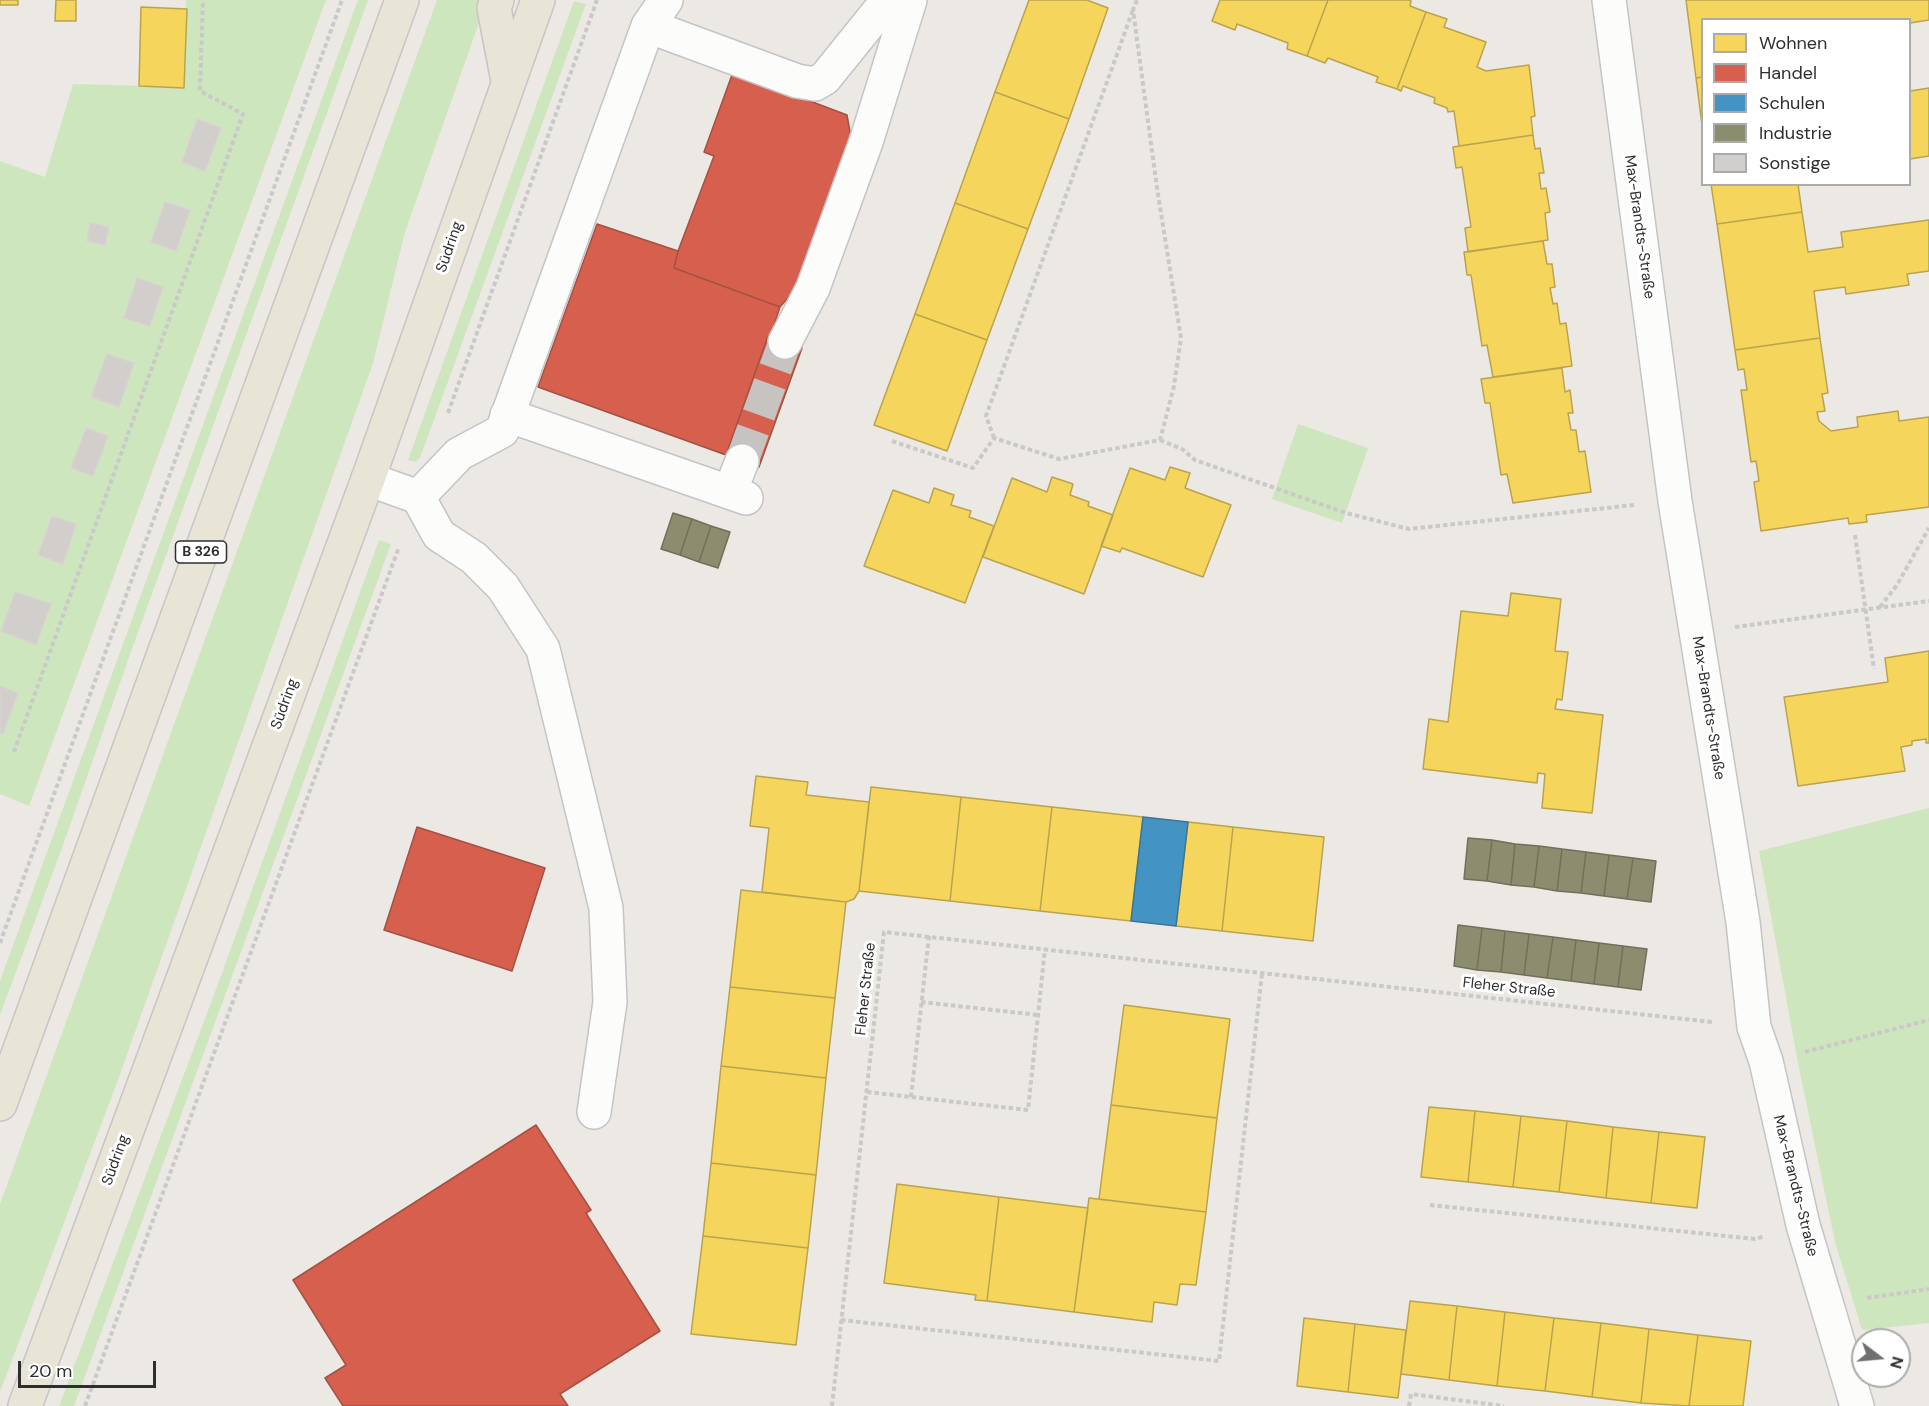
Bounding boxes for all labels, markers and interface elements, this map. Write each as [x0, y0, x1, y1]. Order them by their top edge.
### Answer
legend [1701, 18, 1911, 186]
text: Wohnen [1759, 31, 1827, 55]
text: Handel [1759, 61, 1817, 85]
text: Schulen [1759, 91, 1825, 115]
text: Industrie [1759, 121, 1832, 145]
text: Sonstige [1759, 151, 1830, 175]
street label: Max-Brandts-Straße [1620, 154, 1658, 300]
street label: Südring [433, 219, 467, 275]
road number: B 326 [176, 541, 226, 563]
street label: Max-Brandts-Straße [1688, 635, 1728, 781]
street label: Südring [268, 676, 302, 732]
street label: Fleher Straße [852, 942, 880, 1036]
street label: Fleher Straße [1462, 974, 1556, 1002]
street label: Max-Brandts-Straße [1769, 1113, 1821, 1259]
street label: Südring [99, 1132, 133, 1188]
north arrow [1851, 1328, 1911, 1388]
scale bar [21, 1349, 159, 1387]
text: N [1885, 1354, 1909, 1371]
text: 20 m [29, 1359, 72, 1383]

